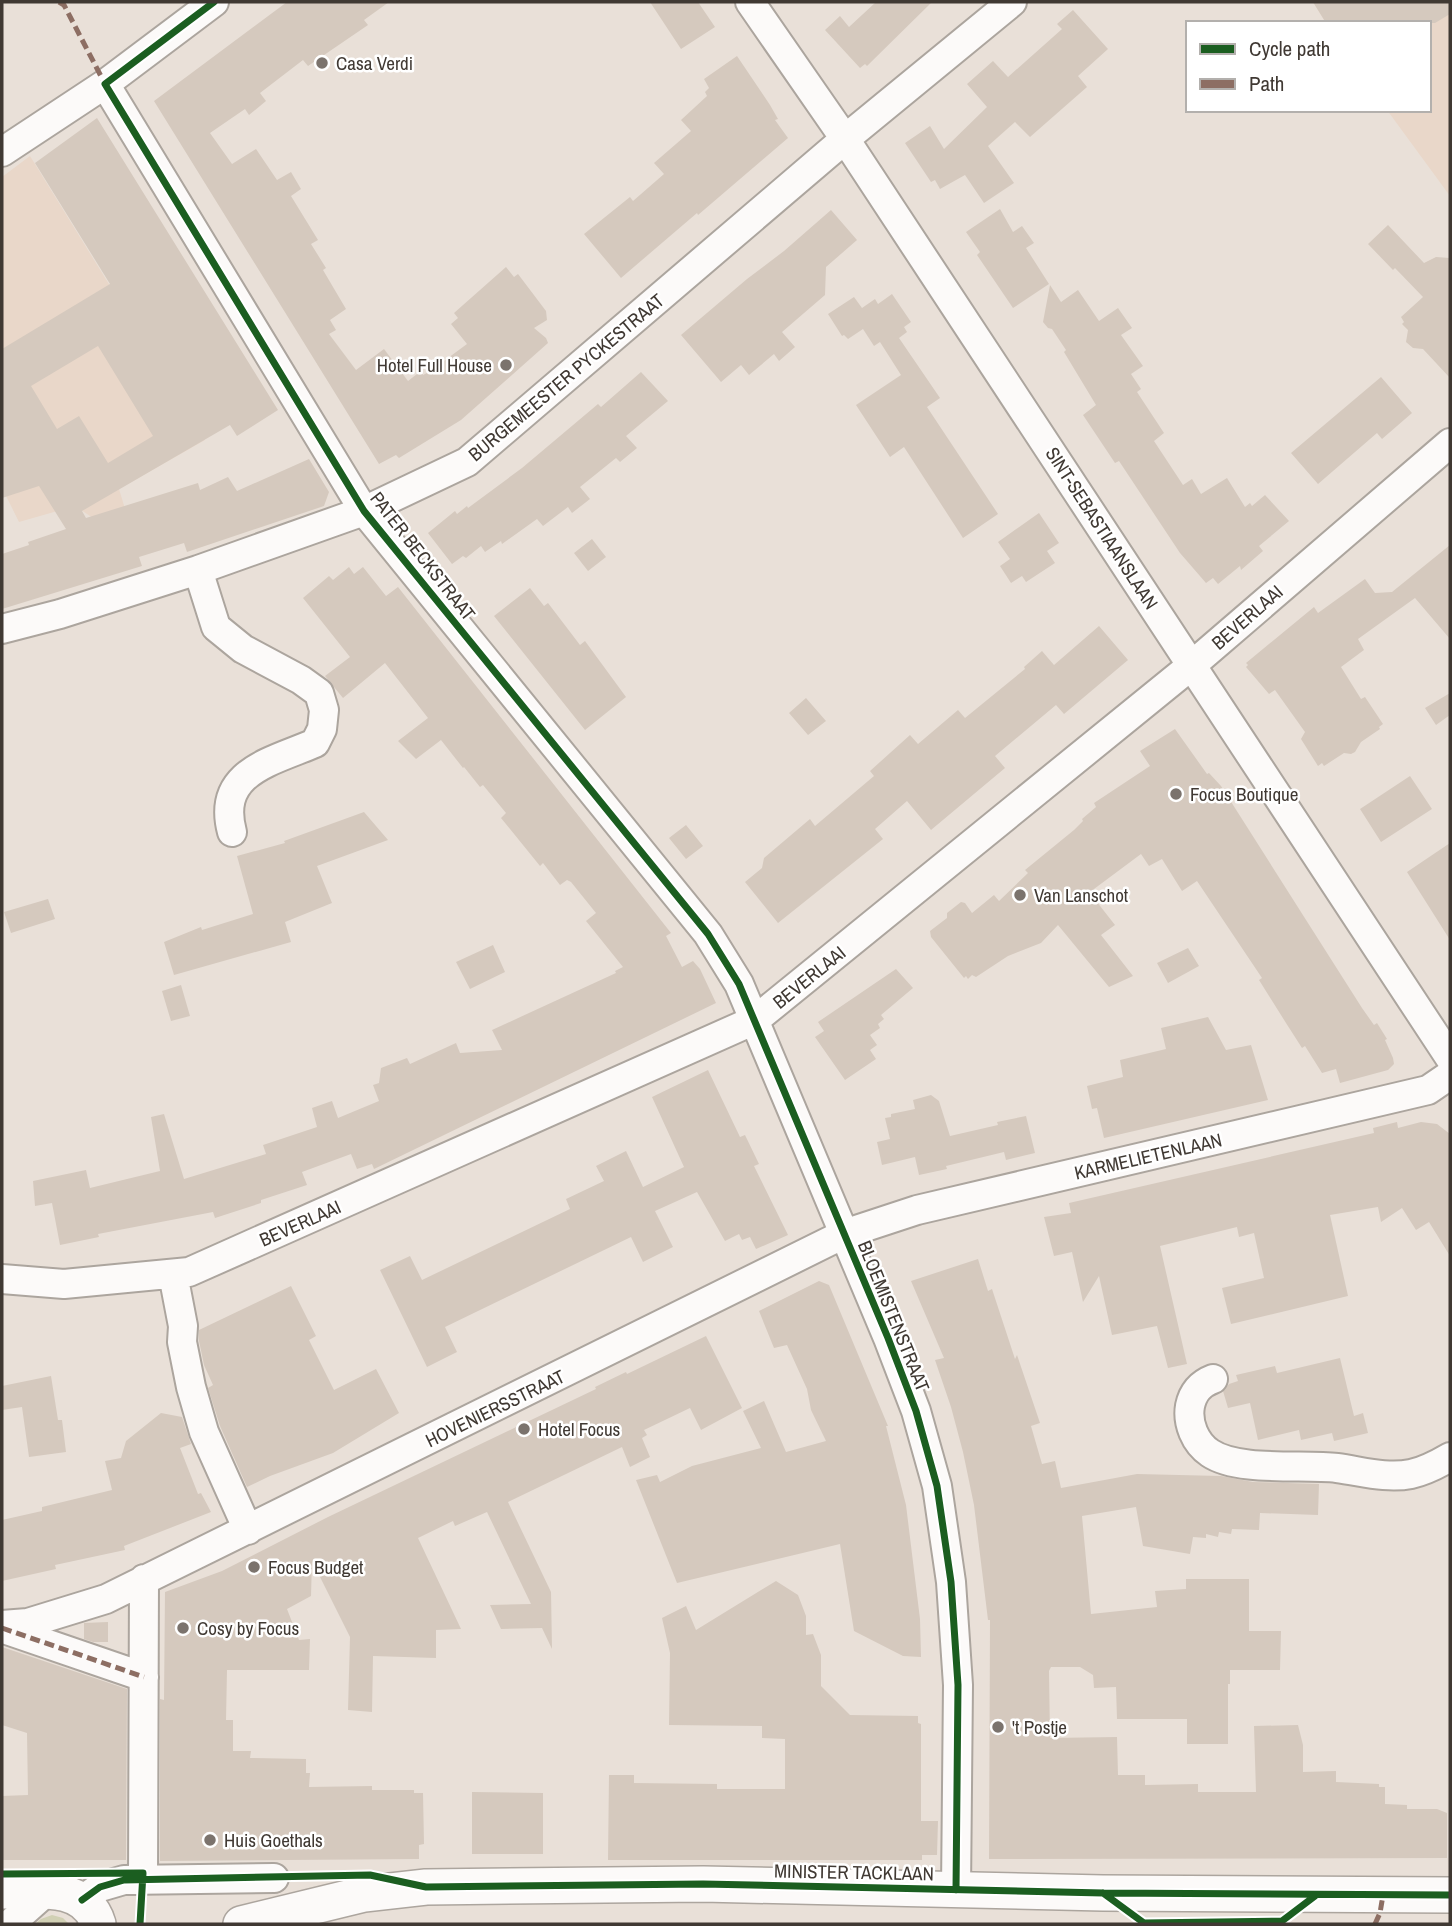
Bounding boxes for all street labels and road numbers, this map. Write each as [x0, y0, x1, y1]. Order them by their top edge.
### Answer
street label: BURGEMEESTER PYCKESTRAAT [463, 287, 670, 467]
street label: SINT-SEBASTIAANSLAAN [1040, 442, 1164, 614]
street label: PATER BECKSTRAAT [364, 486, 482, 626]
street label: BEVERLAAI [1206, 579, 1288, 655]
street label: BEVERLAAI [767, 940, 851, 1014]
street label: KARMELIETENLAAN [1072, 1126, 1224, 1186]
street label: BEVERLAAI [255, 1194, 345, 1252]
street label: BLOEMISTENSTRAAT [852, 1237, 936, 1396]
street label: HOVENIERSSTRAAT [421, 1363, 569, 1453]
street label: MINISTER TACKLAAN [774, 1858, 934, 1886]

